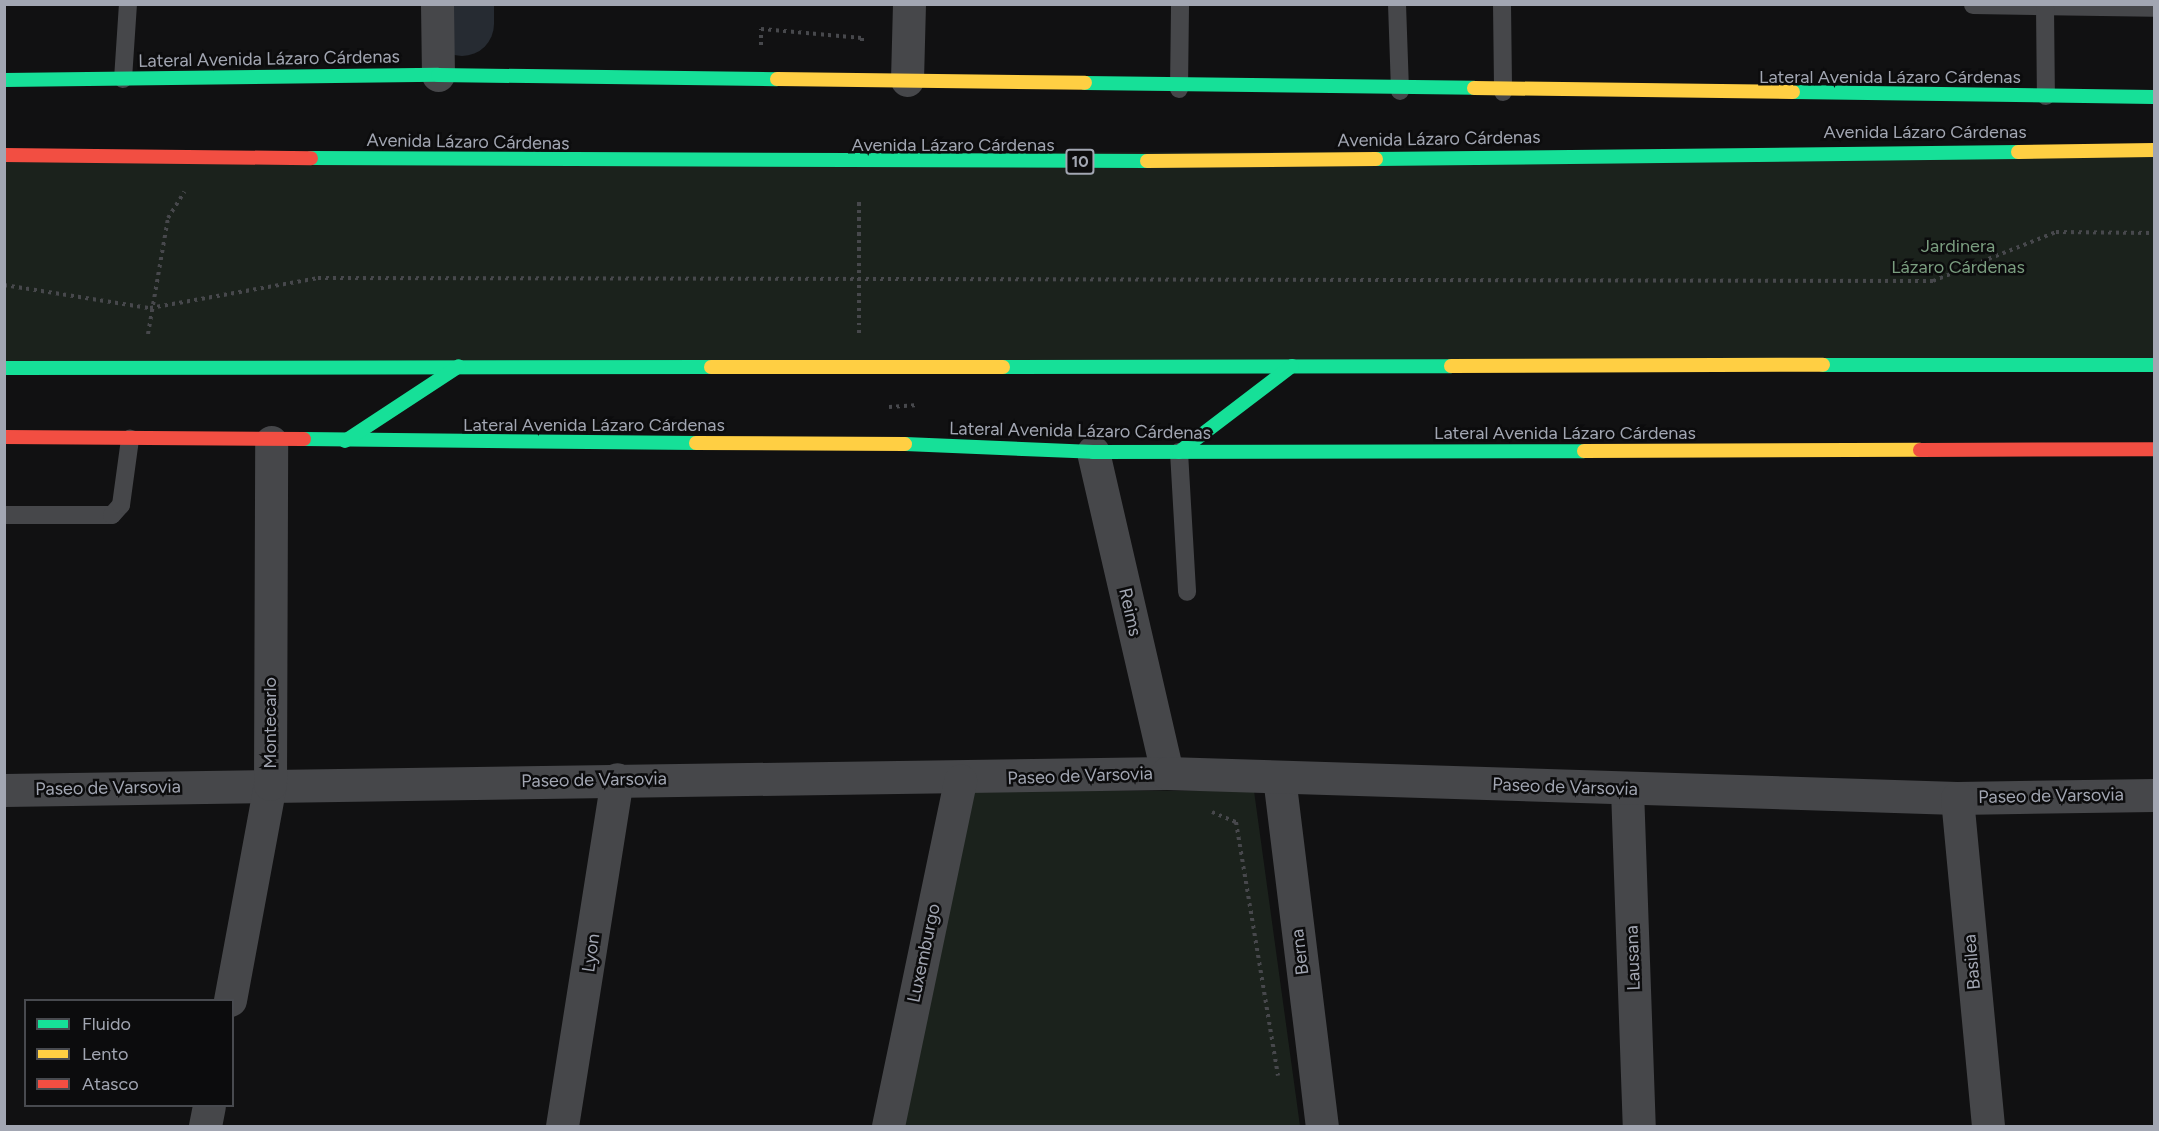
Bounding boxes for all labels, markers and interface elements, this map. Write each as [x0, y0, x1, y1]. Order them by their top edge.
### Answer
street label: Lateral Avenida Lázaro Cárdenas [138, 46, 400, 72]
street label: Lateral Avenida Lázaro Cárdenas [1759, 66, 2021, 88]
street label: Avenida Lázaro Cárdenas [1823, 121, 2027, 143]
street label: Avenida Lázaro Cárdenas [1337, 126, 1541, 152]
street label: Avenida Lázaro Cárdenas [366, 129, 570, 155]
street label: Avenida Lázaro Cárdenas [851, 134, 1055, 156]
road number: 10 [1065, 149, 1095, 175]
park label: Jardinera Lázaro Cárdenas [1891, 236, 2025, 278]
street label: Lateral Avenida Lázaro Cárdenas [463, 414, 725, 436]
street label: Lateral Avenida Lázaro Cárdenas [949, 418, 1211, 444]
street label: Lateral Avenida Lázaro Cárdenas [1434, 422, 1696, 444]
street label: Reims [1114, 586, 1146, 638]
street label: Montecarlo [259, 677, 281, 769]
street label: Paseo de Varsovia [1007, 763, 1153, 789]
street label: Paseo de Varsovia [521, 768, 667, 792]
street label: Paseo de Varsovia [1492, 774, 1638, 800]
street label: Paseo de Varsovia [35, 776, 181, 800]
street label: Paseo de Varsovia [1978, 784, 2124, 808]
street label: Luxemburgo [903, 902, 945, 1004]
street label: Lausana [1621, 925, 1645, 991]
street label: Berna [1286, 928, 1314, 976]
street label: Lyon [578, 932, 604, 974]
street label: Basilea [1959, 933, 1985, 991]
legend [24, 999, 234, 1107]
text: Fluido [82, 1013, 131, 1035]
text: Lento [82, 1043, 128, 1065]
text: Atasco [82, 1073, 139, 1095]

